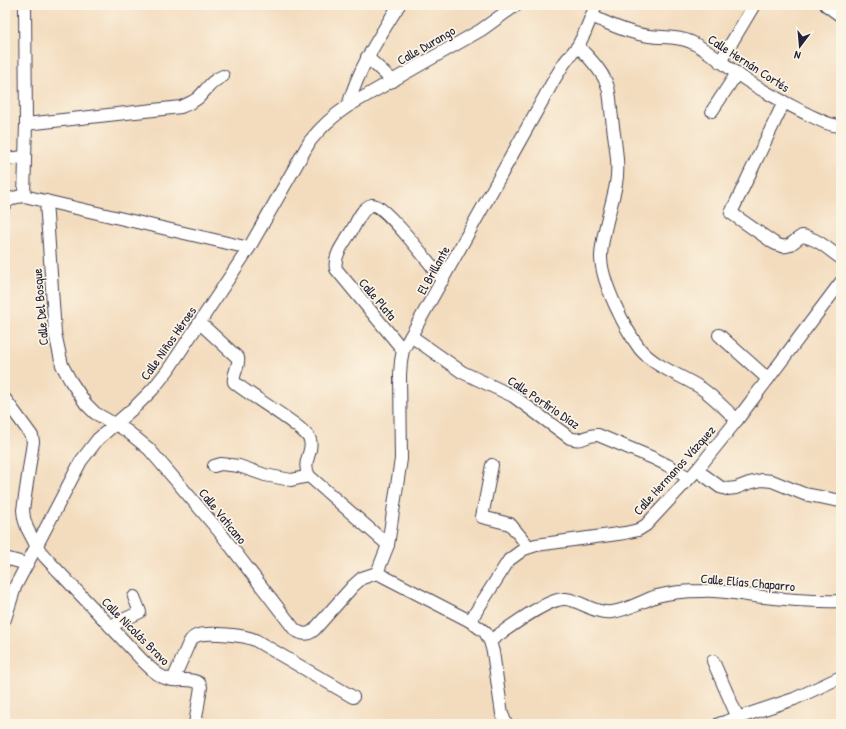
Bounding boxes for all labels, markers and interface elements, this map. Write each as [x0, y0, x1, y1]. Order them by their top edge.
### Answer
street label: Calle Durango [394, 21, 458, 69]
north arrow [780, 26, 820, 66]
street label: Calle Hernán Cortés [705, 30, 793, 96]
text: N [792, 48, 802, 63]
street label: El Brillante [412, 242, 454, 298]
street label: Calle Del Bosque [28, 268, 52, 346]
street label: Calle Plata [355, 274, 401, 324]
street label: Calle Niños Héroes [136, 302, 200, 384]
street label: Calle Porfirio Díaz [504, 371, 584, 433]
street label: Calle Hermanos Vázquez [629, 421, 720, 519]
street label: Calle Vaticano [195, 484, 251, 548]
street label: Calle Elías Chaparro [700, 569, 796, 595]
street label: Calle Nicolás Bravo [98, 593, 174, 669]

